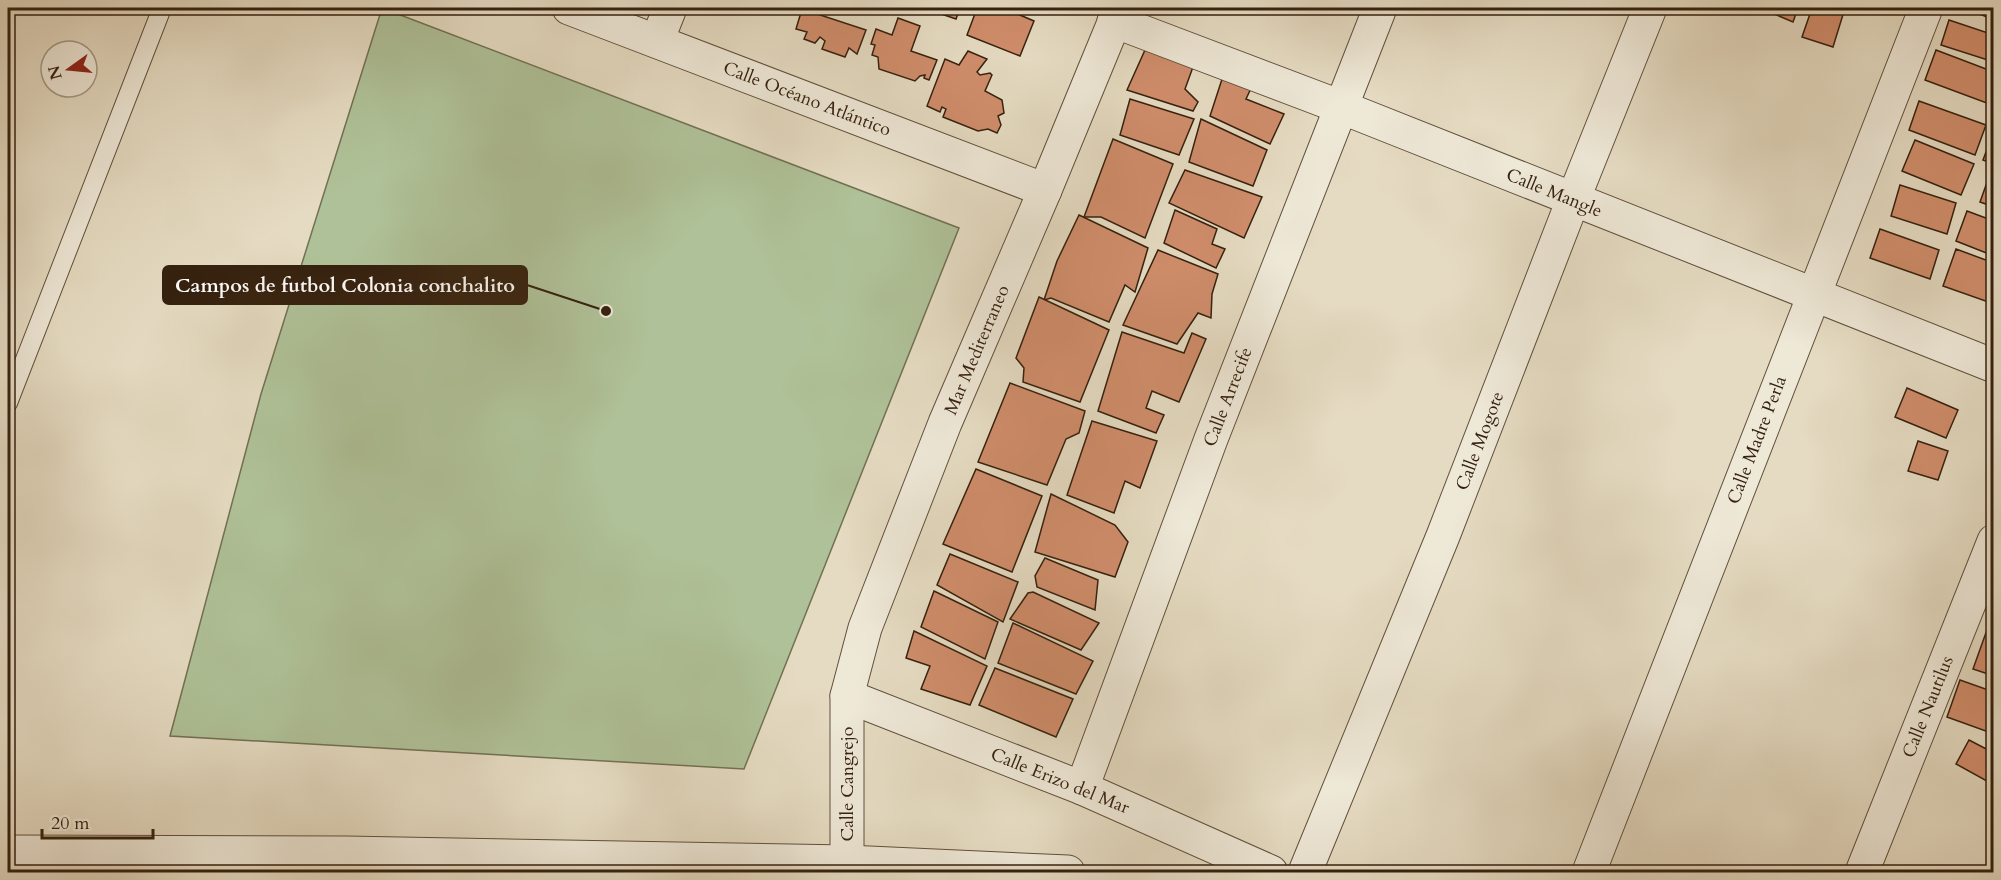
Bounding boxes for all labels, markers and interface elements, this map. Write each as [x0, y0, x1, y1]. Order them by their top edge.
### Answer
north arrow [39, 39, 99, 99]
street label: Calle Océano Atlántico [719, 55, 895, 143]
text: N [43, 63, 68, 82]
street label: Calle Mangle [1502, 162, 1606, 224]
callout: Campos de futbol Colonia conchalito [163, 266, 527, 304]
text: Campos de futbol Colonia conchalito [175, 272, 515, 299]
street label: Mar Mediterraneo [938, 281, 1016, 419]
street label: Calle Arrecife [1198, 344, 1258, 450]
street label: Calle Madre Perla [1721, 372, 1793, 508]
street label: Calle Mogote [1450, 388, 1510, 494]
street label: Calle Nautilus [1896, 652, 1960, 762]
street label: Calle Cangrejo [835, 726, 860, 842]
street label: Calle Erizo del Mar [987, 742, 1133, 820]
scale bar [42, 802, 153, 840]
text: 20 m [51, 811, 90, 836]

